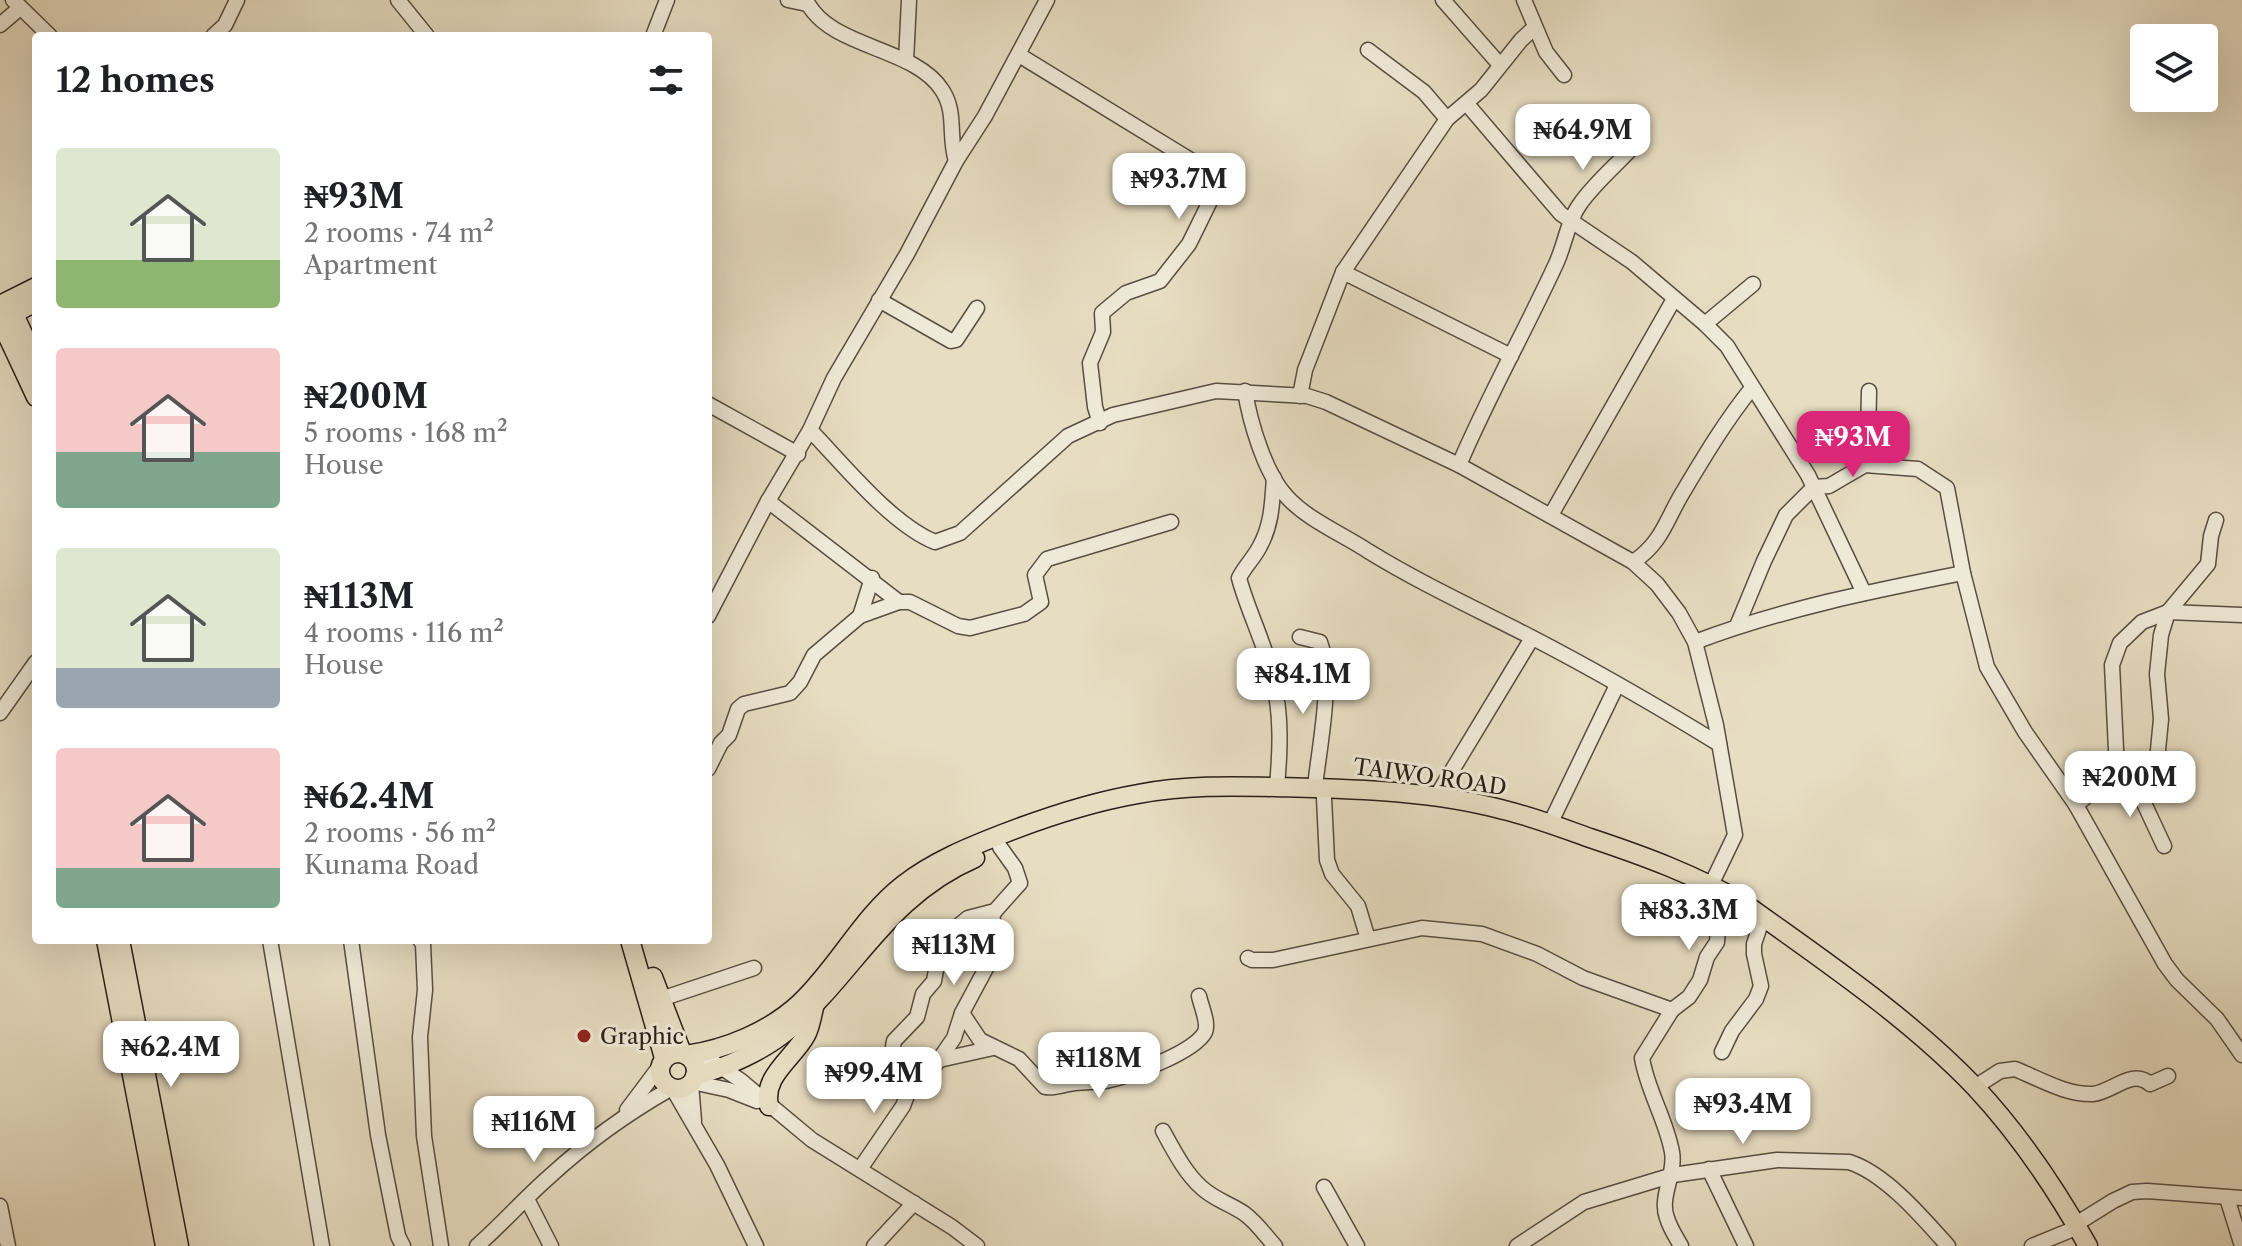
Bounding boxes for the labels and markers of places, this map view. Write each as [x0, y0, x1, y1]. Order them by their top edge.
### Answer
pin: ₦64.9M [1518, 104, 1648, 172]
pin: ₦93.7M [1114, 153, 1244, 221]
pin: ₦93M [1806, 411, 1900, 479]
pin: ₦84.1M [1238, 648, 1368, 716]
pin: ₦200M [2074, 751, 2186, 819]
pin: ₦83.3M [1624, 884, 1754, 952]
pin: ₦113M [898, 919, 1010, 987]
pin: ₦62.4M [106, 1021, 236, 1089]
place label: Graphic [600, 1023, 684, 1050]
marker: Graphic [575, 1027, 593, 1045]
pin: ₦118M [1043, 1032, 1155, 1100]
pin: ₦99.4M [809, 1047, 939, 1115]
pin: ₦93.4M [1678, 1078, 1808, 1146]
pin: ₦116M [478, 1096, 590, 1164]

